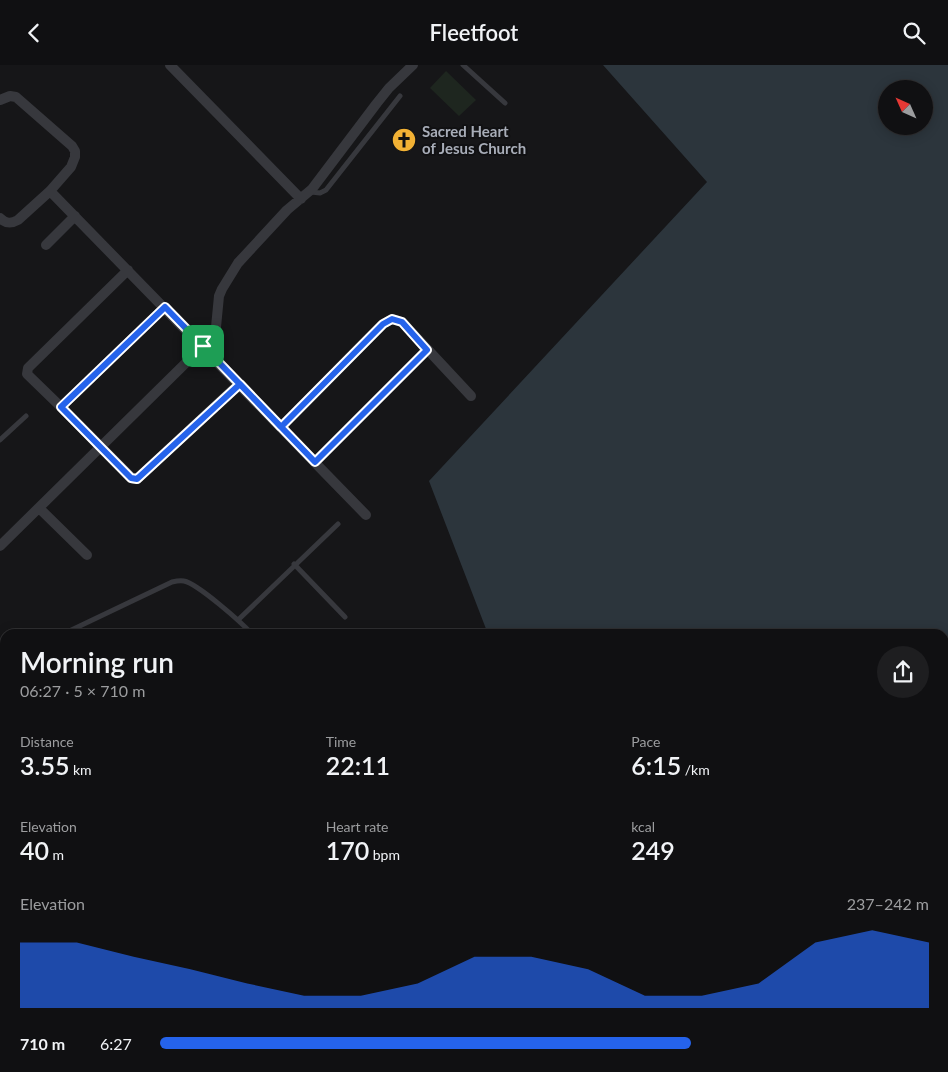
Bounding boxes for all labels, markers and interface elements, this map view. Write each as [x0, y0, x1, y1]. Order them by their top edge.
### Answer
icon: back [20, 19, 48, 47]
text: Fleetfoot [430, 19, 518, 46]
icon: search [900, 19, 928, 47]
north arrow [878, 80, 932, 135]
map controls [878, 80, 933, 135]
place label: Sacred Heart of Jesus Church [422, 122, 526, 157]
church icon: Sacred Heart of Jesus Church [391, 127, 417, 153]
pin [182, 325, 224, 367]
icon: arrive [189, 332, 217, 360]
text: Morning run [20, 645, 174, 679]
button: share [877, 646, 929, 698]
text: 06:27 · 5 × 710 m [20, 681, 145, 700]
text: Distance [20, 733, 74, 750]
text: Time [326, 733, 356, 750]
text: Pace [631, 733, 660, 750]
text: 3.55 [20, 750, 69, 780]
text: 22:11 [326, 750, 390, 780]
text: 6:15 [631, 750, 681, 780]
text: km [69, 761, 92, 778]
text: /km [681, 761, 710, 778]
text: Elevation [20, 818, 77, 835]
text: Heart rate [326, 818, 388, 835]
text: kcal [631, 818, 655, 835]
text: 40 [20, 835, 49, 865]
text: 170 [326, 835, 369, 865]
text: 249 [631, 835, 675, 865]
text: m [49, 846, 64, 863]
text: bpm [369, 846, 400, 863]
text: Elevation [20, 894, 85, 913]
text: 237–242 m [847, 894, 929, 913]
text: 710 m [20, 1034, 65, 1053]
text: 6:27 [100, 1034, 132, 1053]

